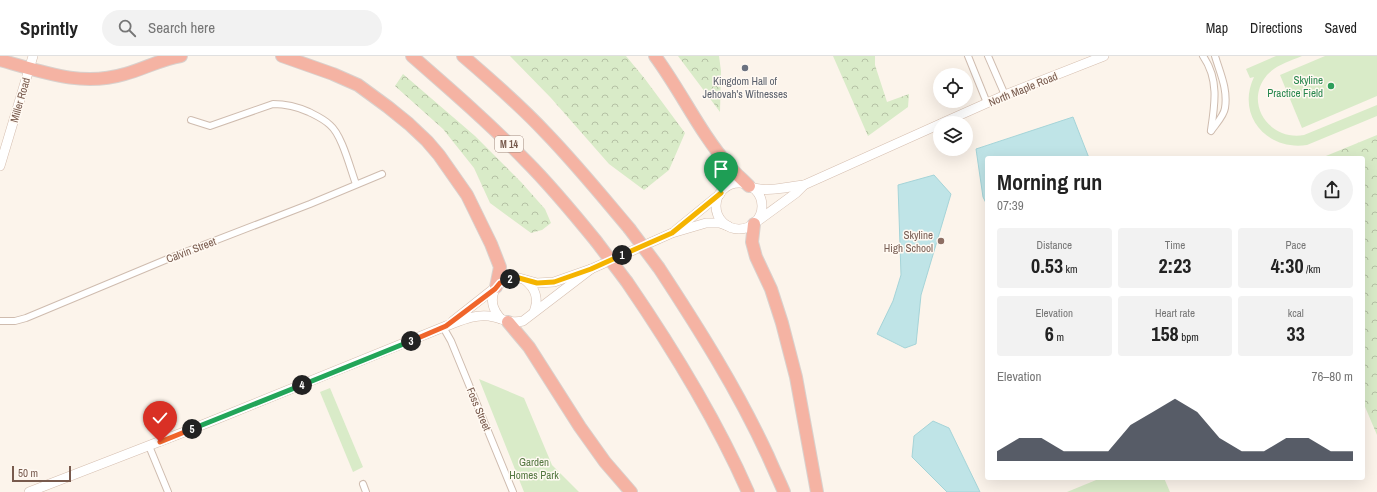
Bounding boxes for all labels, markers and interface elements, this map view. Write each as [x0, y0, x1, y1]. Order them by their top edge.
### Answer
search box [102, 10, 382, 46]
text: Sprintly [20, 15, 78, 41]
icon: search [116, 17, 138, 39]
text: Search here [148, 17, 215, 38]
text: Map [1206, 19, 1228, 37]
text: Directions [1250, 19, 1302, 37]
text: Saved [1324, 19, 1357, 37]
marker: Kingdom Hall of Jehovah's Witnesses [740, 63, 750, 73]
map controls [933, 68, 973, 156]
button: locate [933, 68, 973, 108]
street label: North Maple Road [986, 69, 1060, 109]
place label: Skyline Practice Field [1267, 73, 1323, 100]
place label: Kingdom Hall of Jehovah's Witnesses [703, 74, 788, 101]
street label: Miller Road [7, 76, 33, 124]
marker: Skyline Practice Field [1326, 81, 1336, 91]
button: layers [933, 116, 973, 156]
road number: M 14 [495, 136, 523, 152]
pin [704, 152, 738, 193]
icon: arrive [710, 158, 732, 180]
text: Morning run [997, 167, 1102, 197]
button: share [1311, 169, 1353, 211]
text: 07:39 [997, 197, 1024, 214]
place label: Skyline High School [884, 228, 933, 255]
street label: Calvin Street [164, 234, 218, 266]
marker: Skyline High School [936, 236, 946, 246]
text: Distance [1037, 238, 1072, 252]
text: Time [1165, 238, 1185, 252]
text: Pace [1285, 238, 1306, 252]
pin: 1 [612, 245, 632, 265]
text: 1 [619, 248, 625, 262]
text: 0.53 [1031, 252, 1063, 279]
text: 2:23 [1159, 252, 1191, 279]
text: 4:30 [1271, 252, 1304, 279]
text: km [1063, 262, 1078, 276]
text: /km [1304, 262, 1321, 276]
pin: 2 [500, 269, 520, 289]
text: 2 [507, 272, 513, 286]
text: Elevation [1036, 306, 1073, 320]
text: Heart rate [1155, 306, 1195, 320]
text: kcal [1288, 306, 1304, 320]
text: 6 [1045, 320, 1054, 347]
text: 158 [1151, 320, 1179, 347]
text: 33 [1287, 320, 1305, 347]
text: m [1054, 330, 1064, 344]
text: bpm [1179, 330, 1199, 344]
pin: 3 [401, 331, 421, 351]
text: 3 [408, 334, 414, 348]
text: Elevation [997, 368, 1041, 385]
text: 76–80 m [1312, 368, 1353, 385]
pin: 4 [292, 375, 312, 395]
text: 4 [299, 378, 305, 392]
street label: Foss Street [464, 385, 495, 433]
pin [143, 401, 177, 442]
icon: check [149, 407, 171, 429]
pin: 5 [182, 419, 202, 439]
text: 5 [189, 422, 195, 436]
park label: Garden Homes Park [509, 455, 559, 482]
scale bar [12, 464, 71, 483]
text: 50 m [18, 466, 38, 480]

